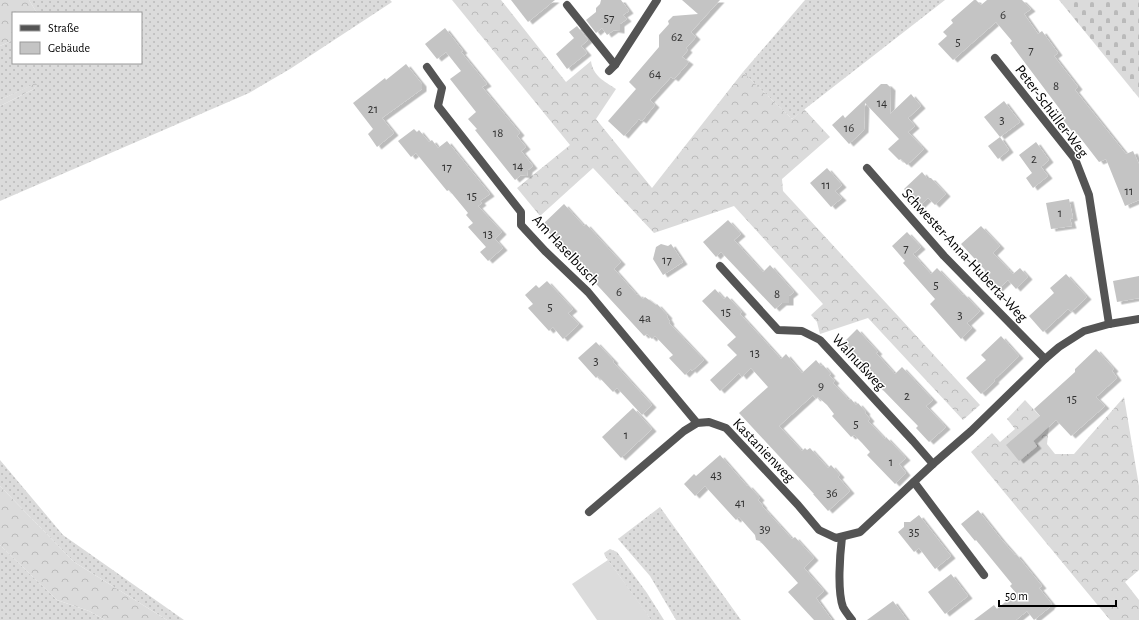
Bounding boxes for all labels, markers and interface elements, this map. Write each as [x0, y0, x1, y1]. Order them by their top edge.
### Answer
house number: 6 [1000, 9, 1006, 22]
legend [12, 12, 142, 64]
house number: 57 [604, 12, 615, 25]
text: Straße [48, 22, 79, 34]
house number: 62 [671, 31, 683, 44]
house number: 5 [955, 36, 961, 49]
text: Gebäude [48, 42, 90, 54]
house number: 7 [1028, 44, 1034, 57]
street label: Peter-Schüller-Weg [1012, 62, 1092, 161]
house number: 64 [649, 68, 661, 81]
house number: 8 [1053, 80, 1059, 93]
house number: 14 [877, 97, 887, 110]
house number: 21 [368, 103, 378, 116]
house number: 3 [999, 114, 1005, 127]
house number: 16 [844, 122, 854, 135]
house number: 18 [493, 127, 503, 140]
house number: 2 [1031, 153, 1037, 166]
house number: 14 [513, 160, 523, 173]
house number: 17 [442, 161, 453, 174]
house number: 11 [822, 179, 830, 192]
house number: 11 [1125, 185, 1133, 198]
street label: Schwester-Anna-Huberta-Weg [899, 186, 1031, 325]
house number: 15 [467, 190, 477, 203]
house number: 1 [1058, 207, 1062, 220]
street label: Am Haselbusch [529, 212, 602, 289]
house number: 13 [483, 228, 493, 241]
house number: 7 [903, 242, 909, 255]
house number: 17 [662, 254, 673, 267]
house number: 5 [933, 279, 939, 292]
house number: 6 [616, 286, 622, 299]
house number: 8 [774, 288, 780, 301]
house number: 5 [547, 301, 553, 314]
house number: 15 [721, 306, 731, 319]
house number: 3 [957, 309, 963, 322]
house number: 4a [639, 312, 651, 325]
street label: Walnußweg [829, 331, 889, 394]
house number: 13 [750, 347, 760, 360]
house number: 3 [593, 355, 599, 368]
house number: 9 [818, 380, 824, 393]
house number: 2 [904, 390, 910, 403]
house number: 15 [1067, 393, 1077, 406]
street label: Kastanienweg [730, 416, 798, 485]
house number: 5 [853, 418, 859, 431]
house number: 1 [624, 429, 628, 442]
house number: 1 [889, 456, 893, 469]
house number: 43 [710, 469, 722, 482]
house number: 36 [826, 487, 838, 500]
house number: 41 [735, 497, 745, 510]
house number: 39 [759, 523, 771, 536]
house number: 35 [909, 526, 919, 539]
scale bar [999, 582, 1116, 608]
text: 50 m [1005, 590, 1028, 602]

